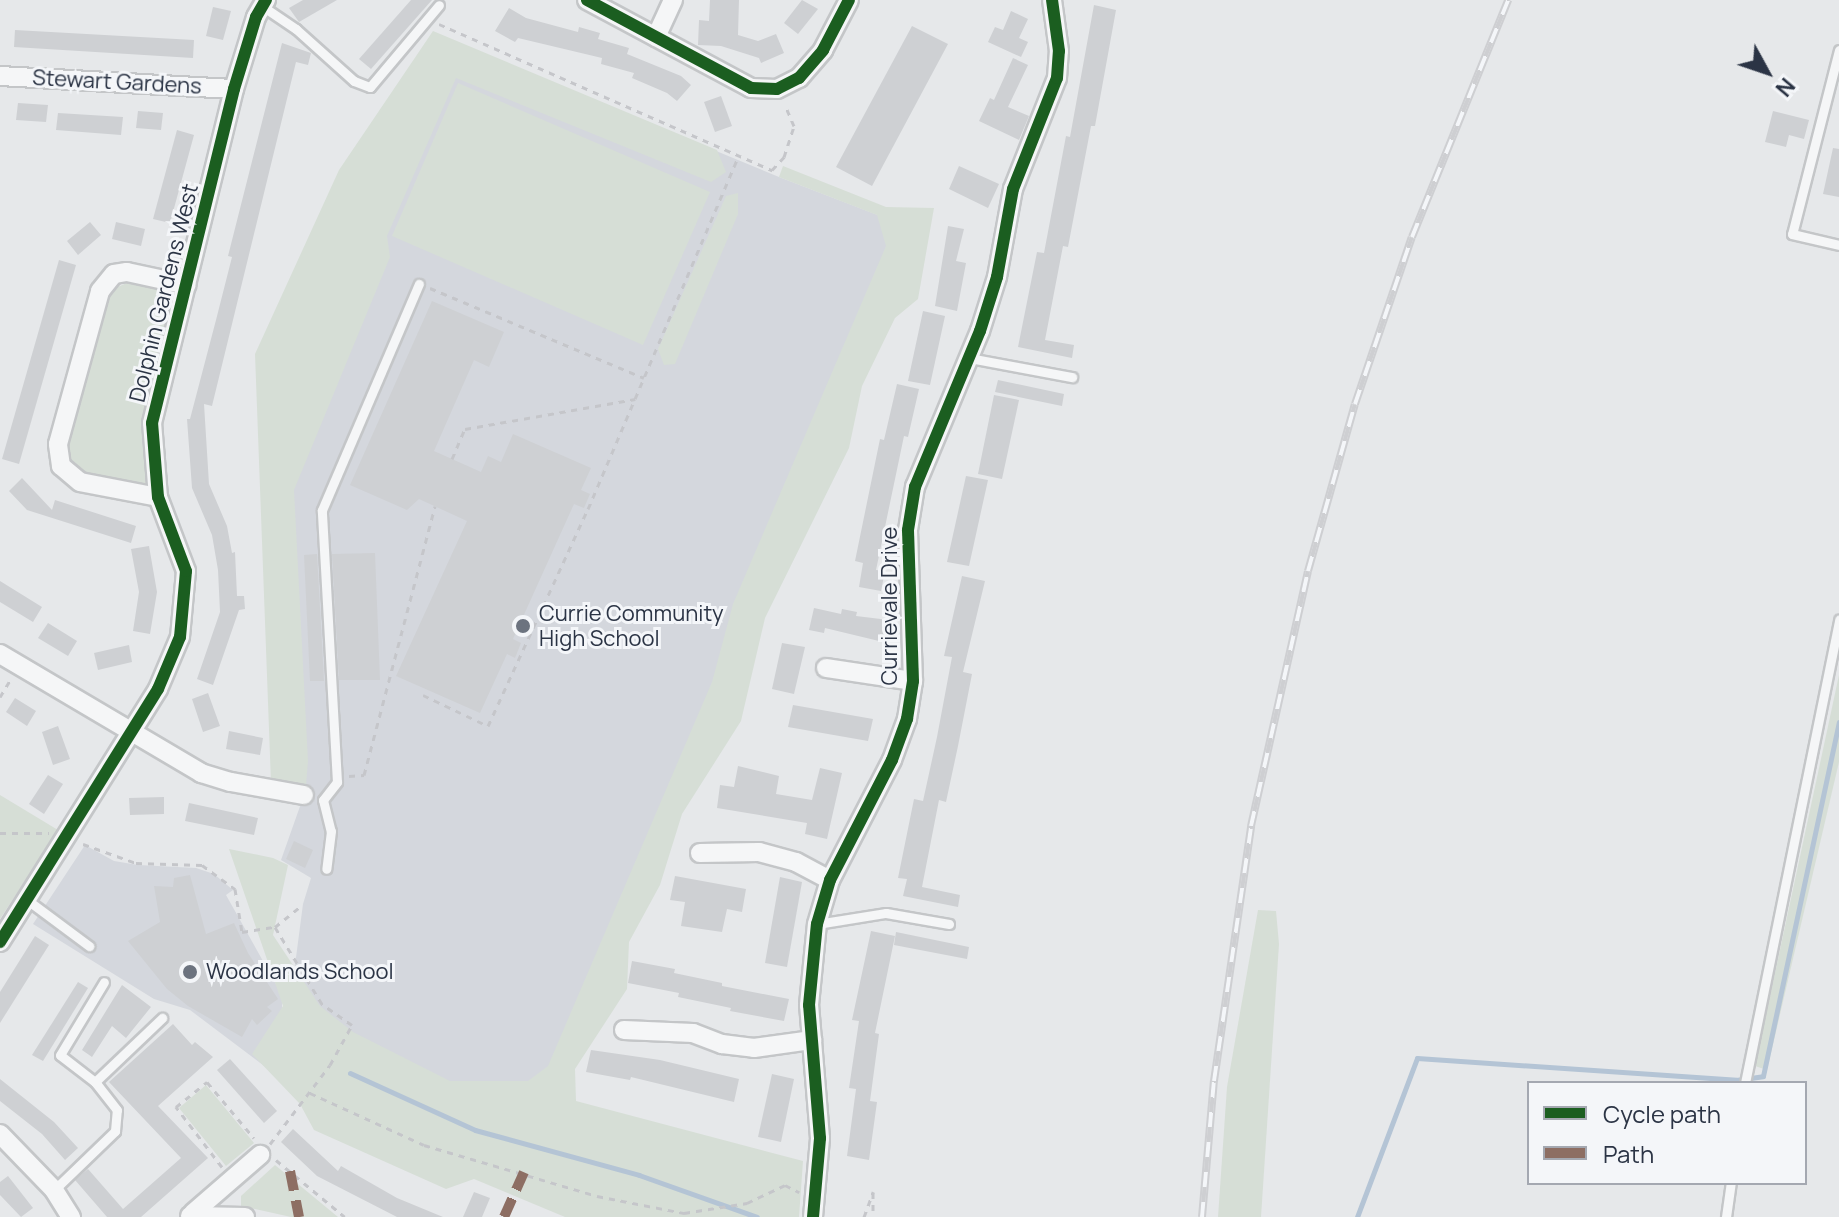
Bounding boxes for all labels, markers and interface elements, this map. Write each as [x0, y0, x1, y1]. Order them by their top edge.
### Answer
north arrow [1727, 32, 1807, 112]
street label: Stewart Gardens [32, 64, 202, 100]
text: N [1769, 72, 1802, 103]
street label: Dolphin Gardens West [124, 181, 204, 405]
street label: Currievale Drive [877, 527, 903, 685]
place label: Currie Community High School [539, 600, 723, 652]
marker: Currie Community High School [514, 617, 532, 635]
place label: Woodlands School [206, 959, 394, 985]
marker: Woodlands School [181, 963, 199, 981]
legend [1527, 1081, 1807, 1185]
text: Cycle path [1603, 1097, 1721, 1130]
text: Path [1603, 1137, 1654, 1170]

